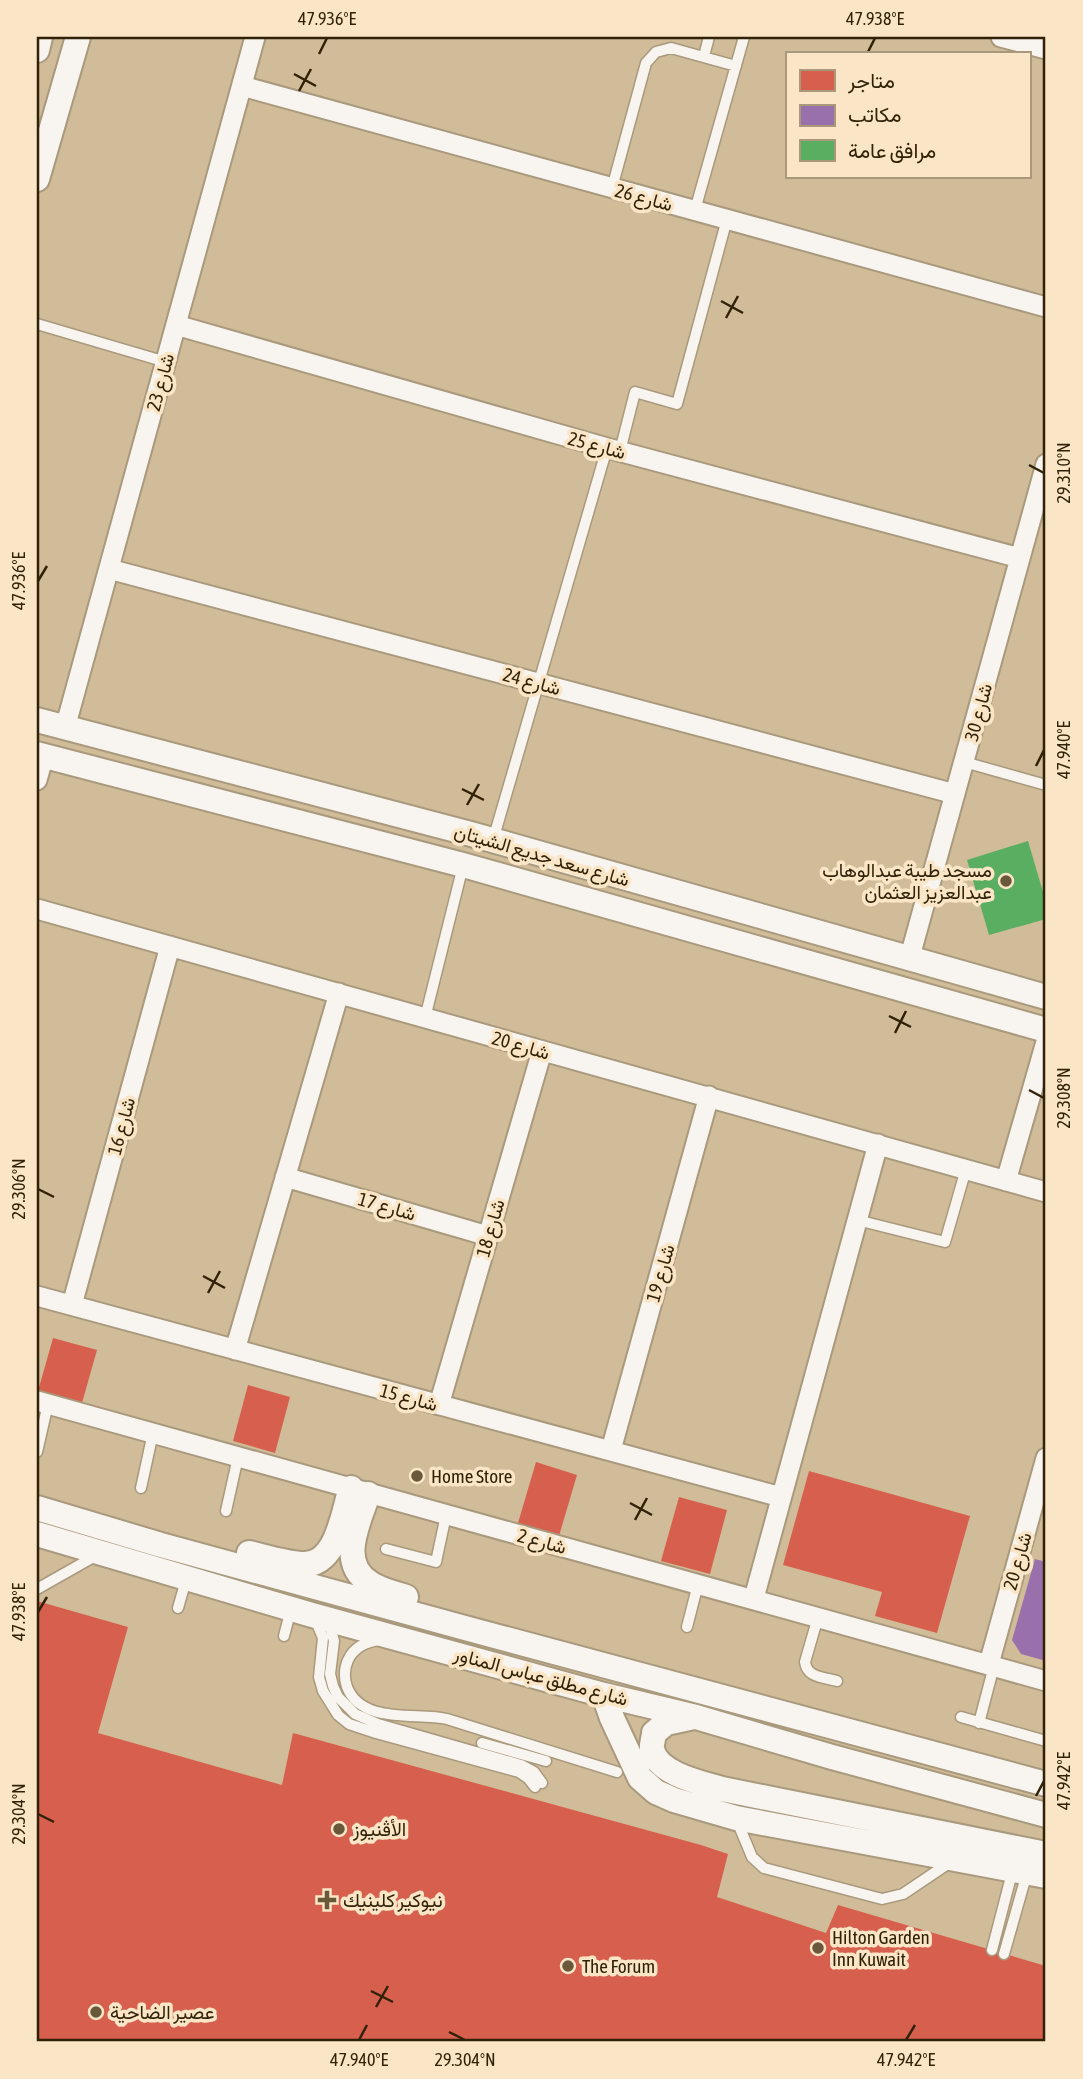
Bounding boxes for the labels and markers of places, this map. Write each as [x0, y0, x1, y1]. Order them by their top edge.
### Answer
place label: مسجد طيبة عبدالوهاب عبدالعزيز العثمان [822, 859, 992, 904]
marker: مسجد طيبة عبدالوهاب عبدالعزيز العثمان [998, 873, 1014, 889]
place label: Home Store [431, 1465, 512, 1487]
marker: Home Store [409, 1468, 425, 1484]
place label: الأڤنيوز [352, 1818, 406, 1841]
marker: الأڤنيوز [331, 1821, 347, 1837]
place label: نيوكير كلينيك [343, 1889, 443, 1912]
marker: نيوكير كلينيك [317, 1890, 337, 1910]
place label: Hilton Garden Inn Kuwait [832, 1926, 930, 1970]
marker: Hilton Garden Inn Kuwait [810, 1940, 826, 1956]
place label: The Forum [582, 1955, 655, 1977]
marker: The Forum [560, 1958, 576, 1974]
place label: عصير الضاحية [110, 2001, 214, 2024]
marker: عصير الضاحية [88, 2004, 104, 2020]

